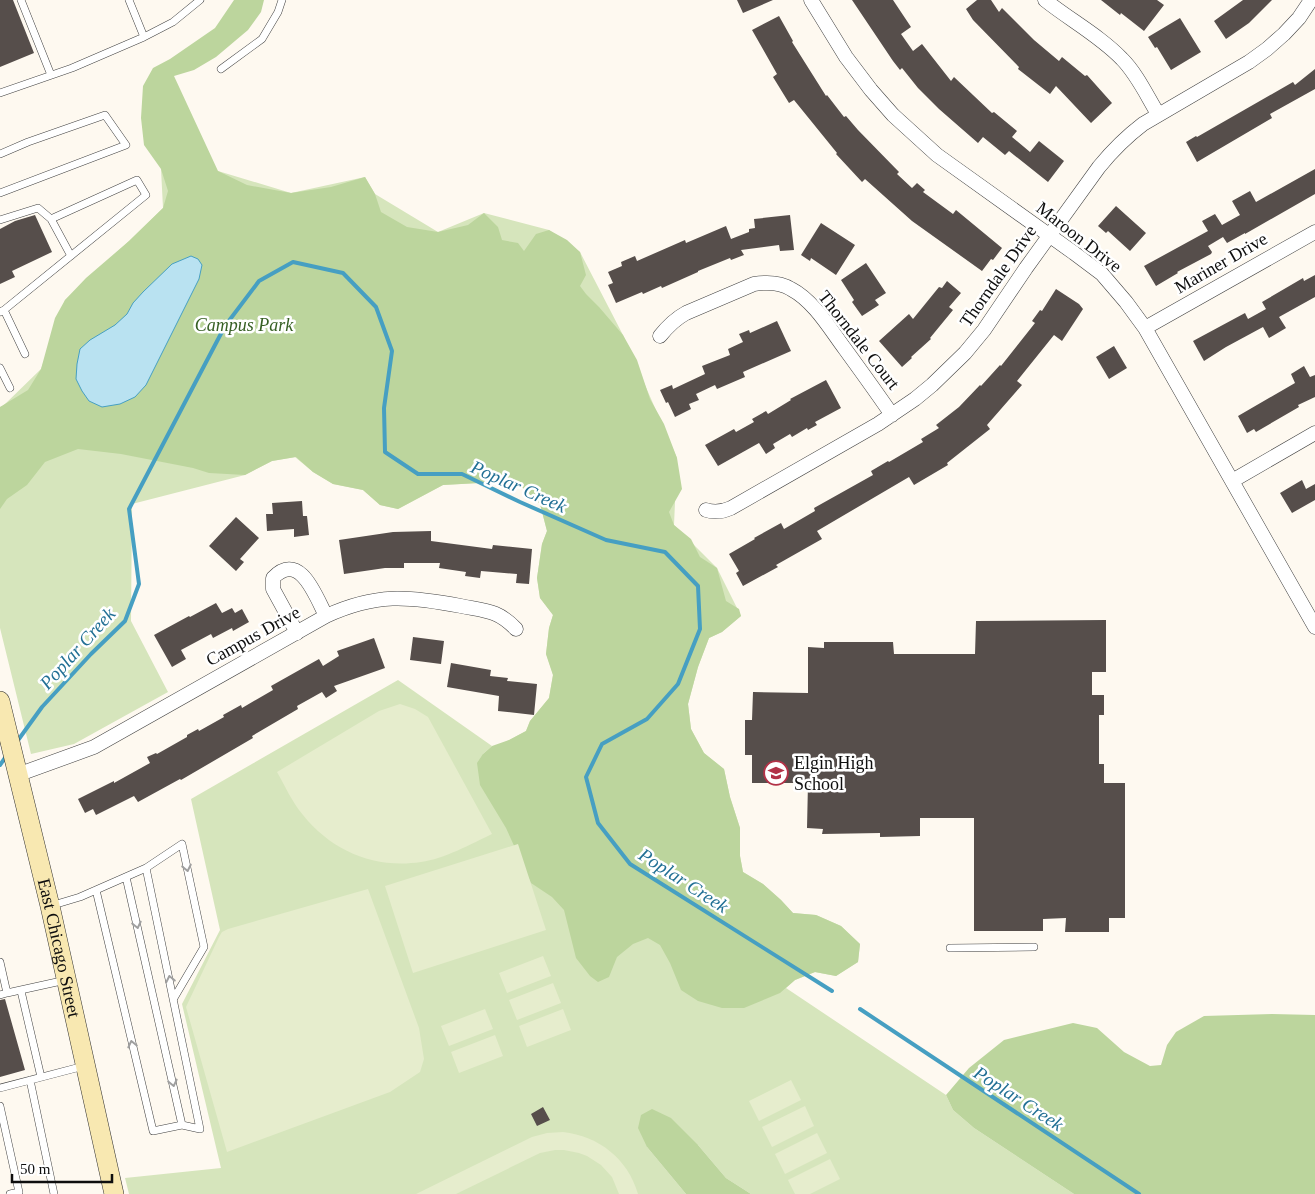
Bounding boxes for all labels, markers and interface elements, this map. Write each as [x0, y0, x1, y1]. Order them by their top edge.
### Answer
street label: Maroon Drive [1032, 198, 1126, 276]
street label: Thorndale Drive [956, 221, 1040, 331]
street label: Mariner Drive [1171, 228, 1271, 298]
street label: Thorndale Court [814, 287, 904, 393]
park label: Campus Park [195, 315, 294, 335]
water label: Poplar Creek [467, 456, 570, 517]
street label: Campus Drive [202, 602, 304, 670]
water label: Poplar Creek [35, 603, 120, 694]
place label: Elgin High School [794, 753, 874, 794]
school or university icon: Elgin High School [763, 760, 789, 786]
water label: Poplar Creek [634, 843, 733, 917]
one-way arrow [181, 863, 192, 872]
street label: East Chicago Street [34, 876, 85, 1019]
one-way arrow [131, 920, 142, 929]
one-way arrow [165, 974, 175, 983]
one-way arrow [127, 1039, 138, 1048]
water label: Poplar Creek [969, 1061, 1068, 1135]
one-way arrow [167, 1079, 178, 1087]
scale bar [12, 1152, 112, 1184]
text: 50 m [20, 1161, 51, 1177]

